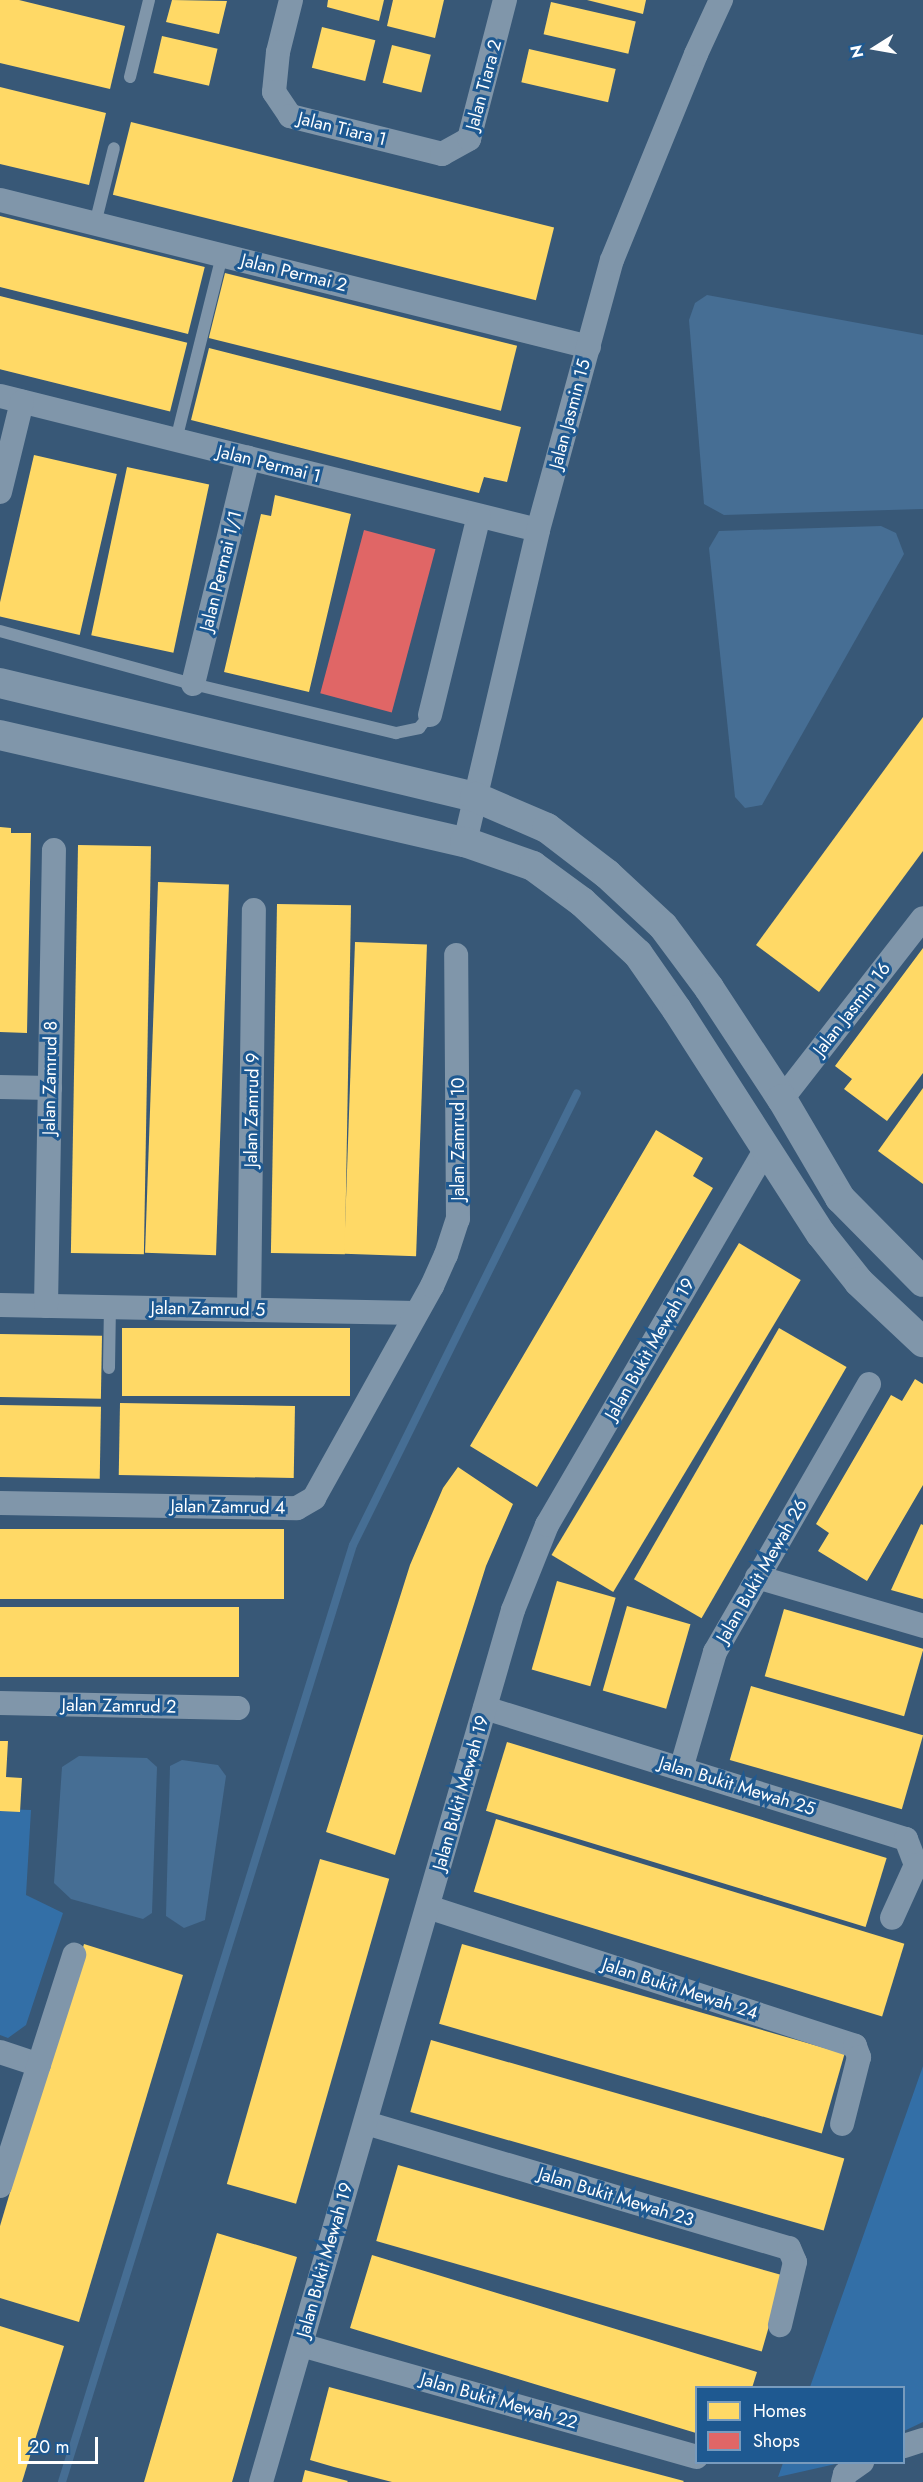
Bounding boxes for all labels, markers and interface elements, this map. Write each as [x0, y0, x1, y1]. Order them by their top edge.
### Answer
north arrow [845, 18, 905, 78]
street label: Jalan Tiara 2 [462, 37, 506, 133]
text: N [844, 43, 869, 60]
street label: Jalan Tiara 1 [295, 108, 389, 150]
street label: Jalan Permai 2 [239, 249, 349, 297]
street label: Jalan Jasmin 15 [545, 357, 595, 471]
street label: Jalan Permai 1 [215, 441, 323, 487]
street label: Jalan Permai 1/1 [196, 508, 246, 634]
street label: Jalan Jasmin 16 [809, 958, 895, 1060]
street label: Jalan Zamrud 8 [38, 1021, 62, 1135]
street label: Jalan Zamrud 9 [240, 1052, 264, 1168]
street label: Jalan Zamrud 10 [447, 1077, 469, 1201]
street label: Jalan Bukit Mewah 19 [601, 1274, 699, 1424]
street label: Jalan Zamrud 5 [151, 1297, 265, 1321]
street label: Jalan Zamrud 4 [170, 1495, 286, 1519]
street label: Jalan Bukit Mewah 26 [712, 1495, 812, 1647]
street label: Jalan Zamrud 2 [61, 1694, 177, 1718]
street label: Jalan Bukit Mewah 19 [429, 1713, 493, 1873]
street label: Jalan Bukit Mewah 25 [656, 1752, 818, 1820]
street label: Jalan Bukit Mewah 24 [599, 1954, 761, 2024]
street label: Jalan Bukit Mewah 23 [535, 2163, 697, 2231]
street label: Jalan Bukit Mewah 19 [293, 2180, 357, 2340]
street label: Jalan Bukit Mewah 22 [418, 2368, 580, 2434]
legend [695, 2386, 905, 2464]
text: Homes [753, 2398, 806, 2424]
scale bar [21, 2425, 100, 2463]
text: Shops [753, 2428, 800, 2454]
text: 20 m [29, 2434, 69, 2460]

